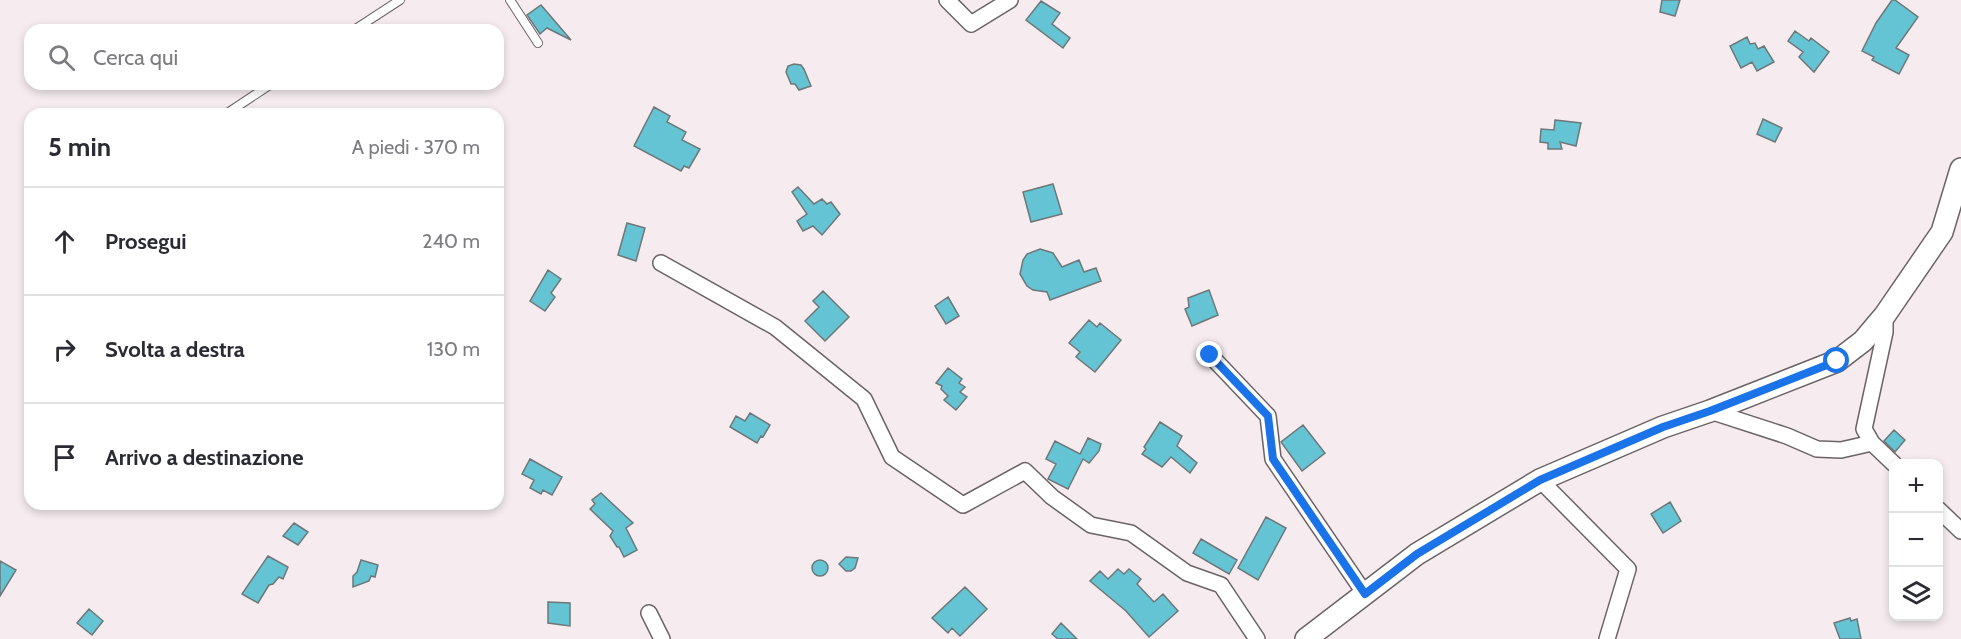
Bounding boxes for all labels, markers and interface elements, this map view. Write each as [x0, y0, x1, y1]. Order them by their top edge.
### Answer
search box [24, 24, 504, 90]
icon: search [45, 41, 78, 74]
text: Cerca qui [93, 44, 178, 71]
text: 5 min [48, 131, 111, 163]
text: A piedi · 370 m [352, 135, 480, 159]
icon: ahead [48, 225, 81, 258]
text: Prosegui [105, 228, 187, 255]
text: 240 m [422, 229, 480, 253]
icon: right [48, 333, 81, 366]
text: Svolta a destra [105, 336, 245, 363]
text: 130 m [427, 337, 480, 361]
route end [1196, 341, 1222, 367]
route start [1823, 347, 1849, 373]
icon: arrive [48, 441, 81, 474]
text: Arrivo a destinazione [105, 444, 303, 471]
map controls [1889, 459, 1943, 621]
button: + [1889, 459, 1943, 513]
button: − [1889, 513, 1943, 567]
button: layers [1889, 567, 1943, 621]

